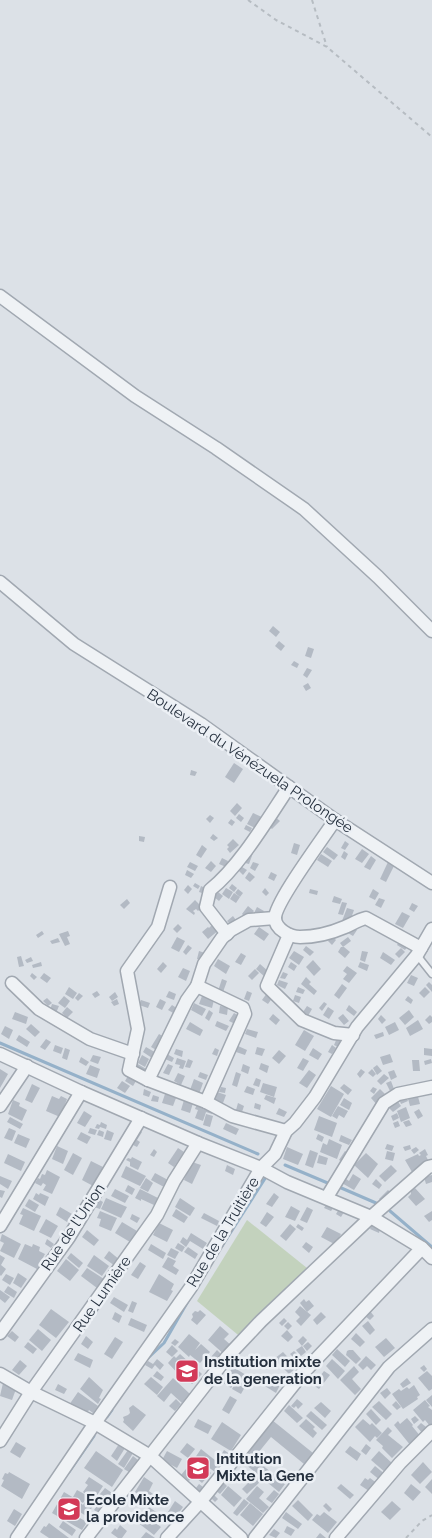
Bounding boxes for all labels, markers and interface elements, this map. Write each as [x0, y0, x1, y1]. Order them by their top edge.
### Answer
street label: Boulevard du Vénézuela Prolongée [144, 685, 357, 837]
street label: Rue de la Truitière [183, 1174, 263, 1290]
street label: Rue de l'Union [37, 1180, 109, 1274]
street label: Rue Lumière [69, 1252, 135, 1335]
place label: Institution mixte de la generation [204, 1353, 322, 1388]
school or university icon: Institution mixte de la generation [174, 1358, 200, 1384]
place label: Intitution Mixte la Gene [216, 1450, 314, 1485]
school or university icon: Intitution Mixte la Gene [185, 1455, 211, 1481]
place label: Ecole Mixte la providence [86, 1491, 184, 1526]
school or university icon: Ecole Mixte la providence [56, 1496, 82, 1522]

